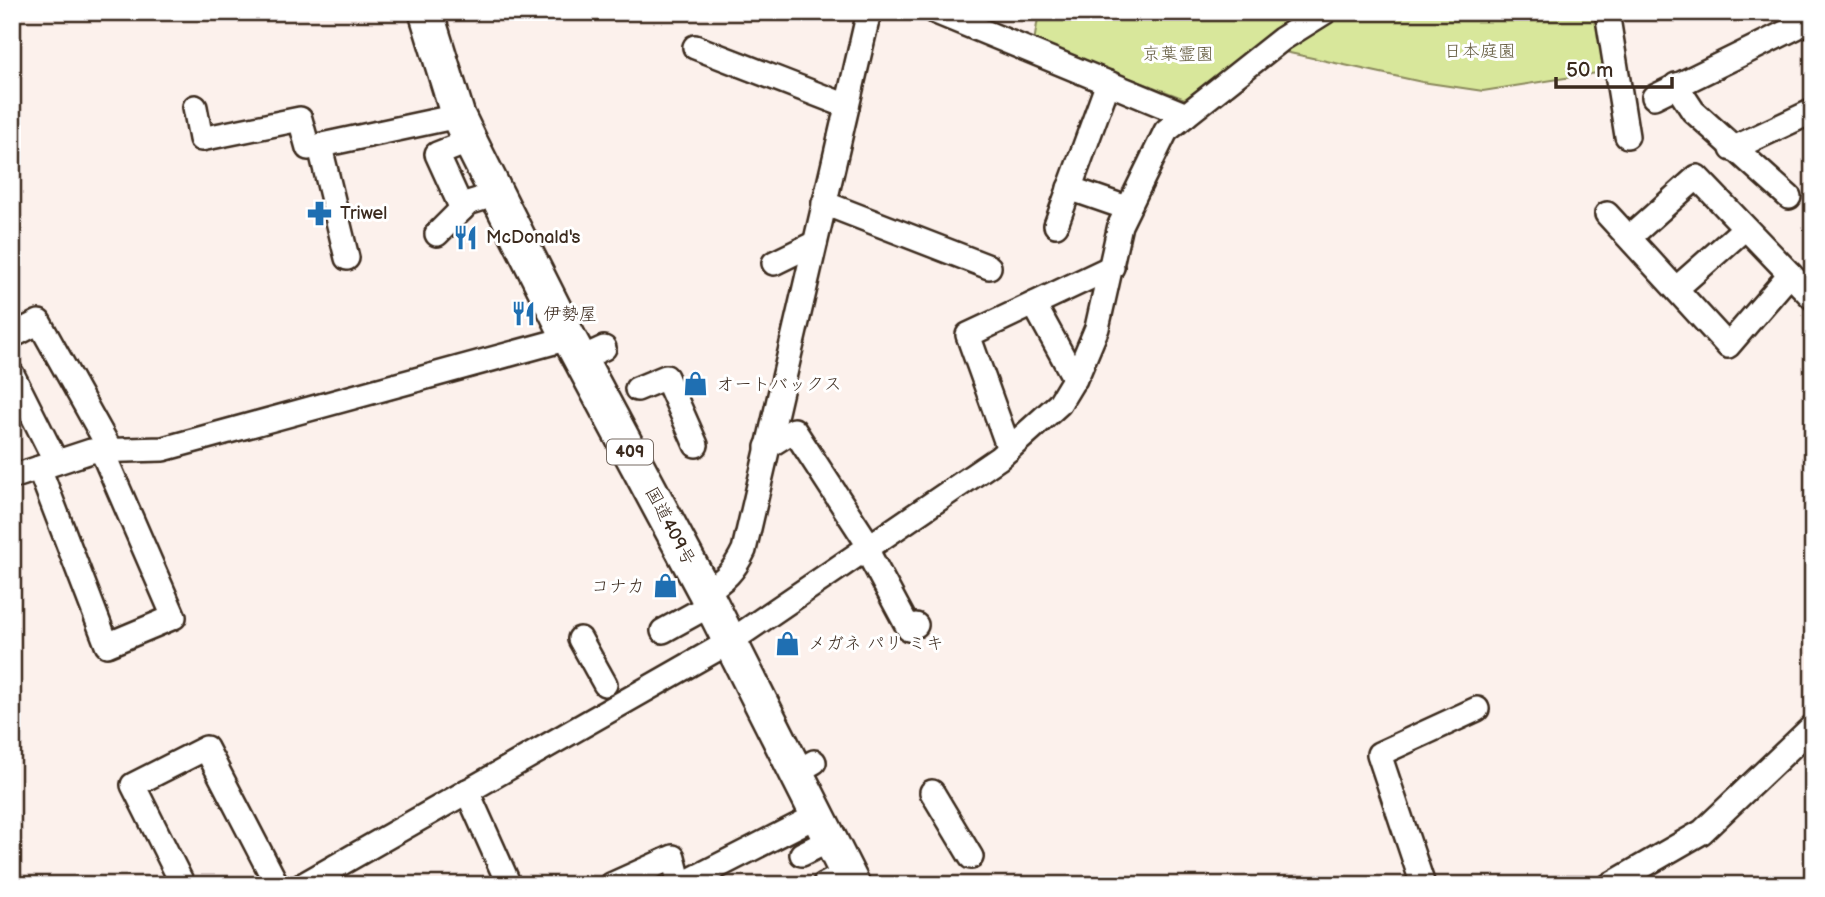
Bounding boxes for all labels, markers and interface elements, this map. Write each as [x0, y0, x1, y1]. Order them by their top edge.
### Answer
park label: 日本庭園 [1444, 41, 1516, 62]
park label: 京葉霊園 [1142, 44, 1214, 65]
scale bar [1556, 46, 1671, 90]
text: 50 m [1566, 58, 1613, 83]
pharmacy icon: Triwel [306, 199, 334, 227]
place label: Triwel [340, 203, 387, 224]
restaurant icon: McDonald's [452, 223, 480, 251]
place label: McDonald's [486, 227, 581, 248]
restaurant icon: 伊勢屋 [509, 300, 537, 328]
place label: 伊勢屋 [543, 304, 597, 325]
shop icon: オートバックス [682, 370, 710, 398]
place label: オートバックス [716, 374, 842, 395]
road number: 409 [607, 440, 653, 464]
street label: 国道409号 [641, 483, 699, 569]
shop icon: コナカ [651, 572, 679, 600]
place label: コナカ [591, 576, 645, 597]
shop icon: メガネ パリ ミキ [774, 629, 802, 657]
place label: メガネ パリ ミキ [808, 633, 944, 654]

